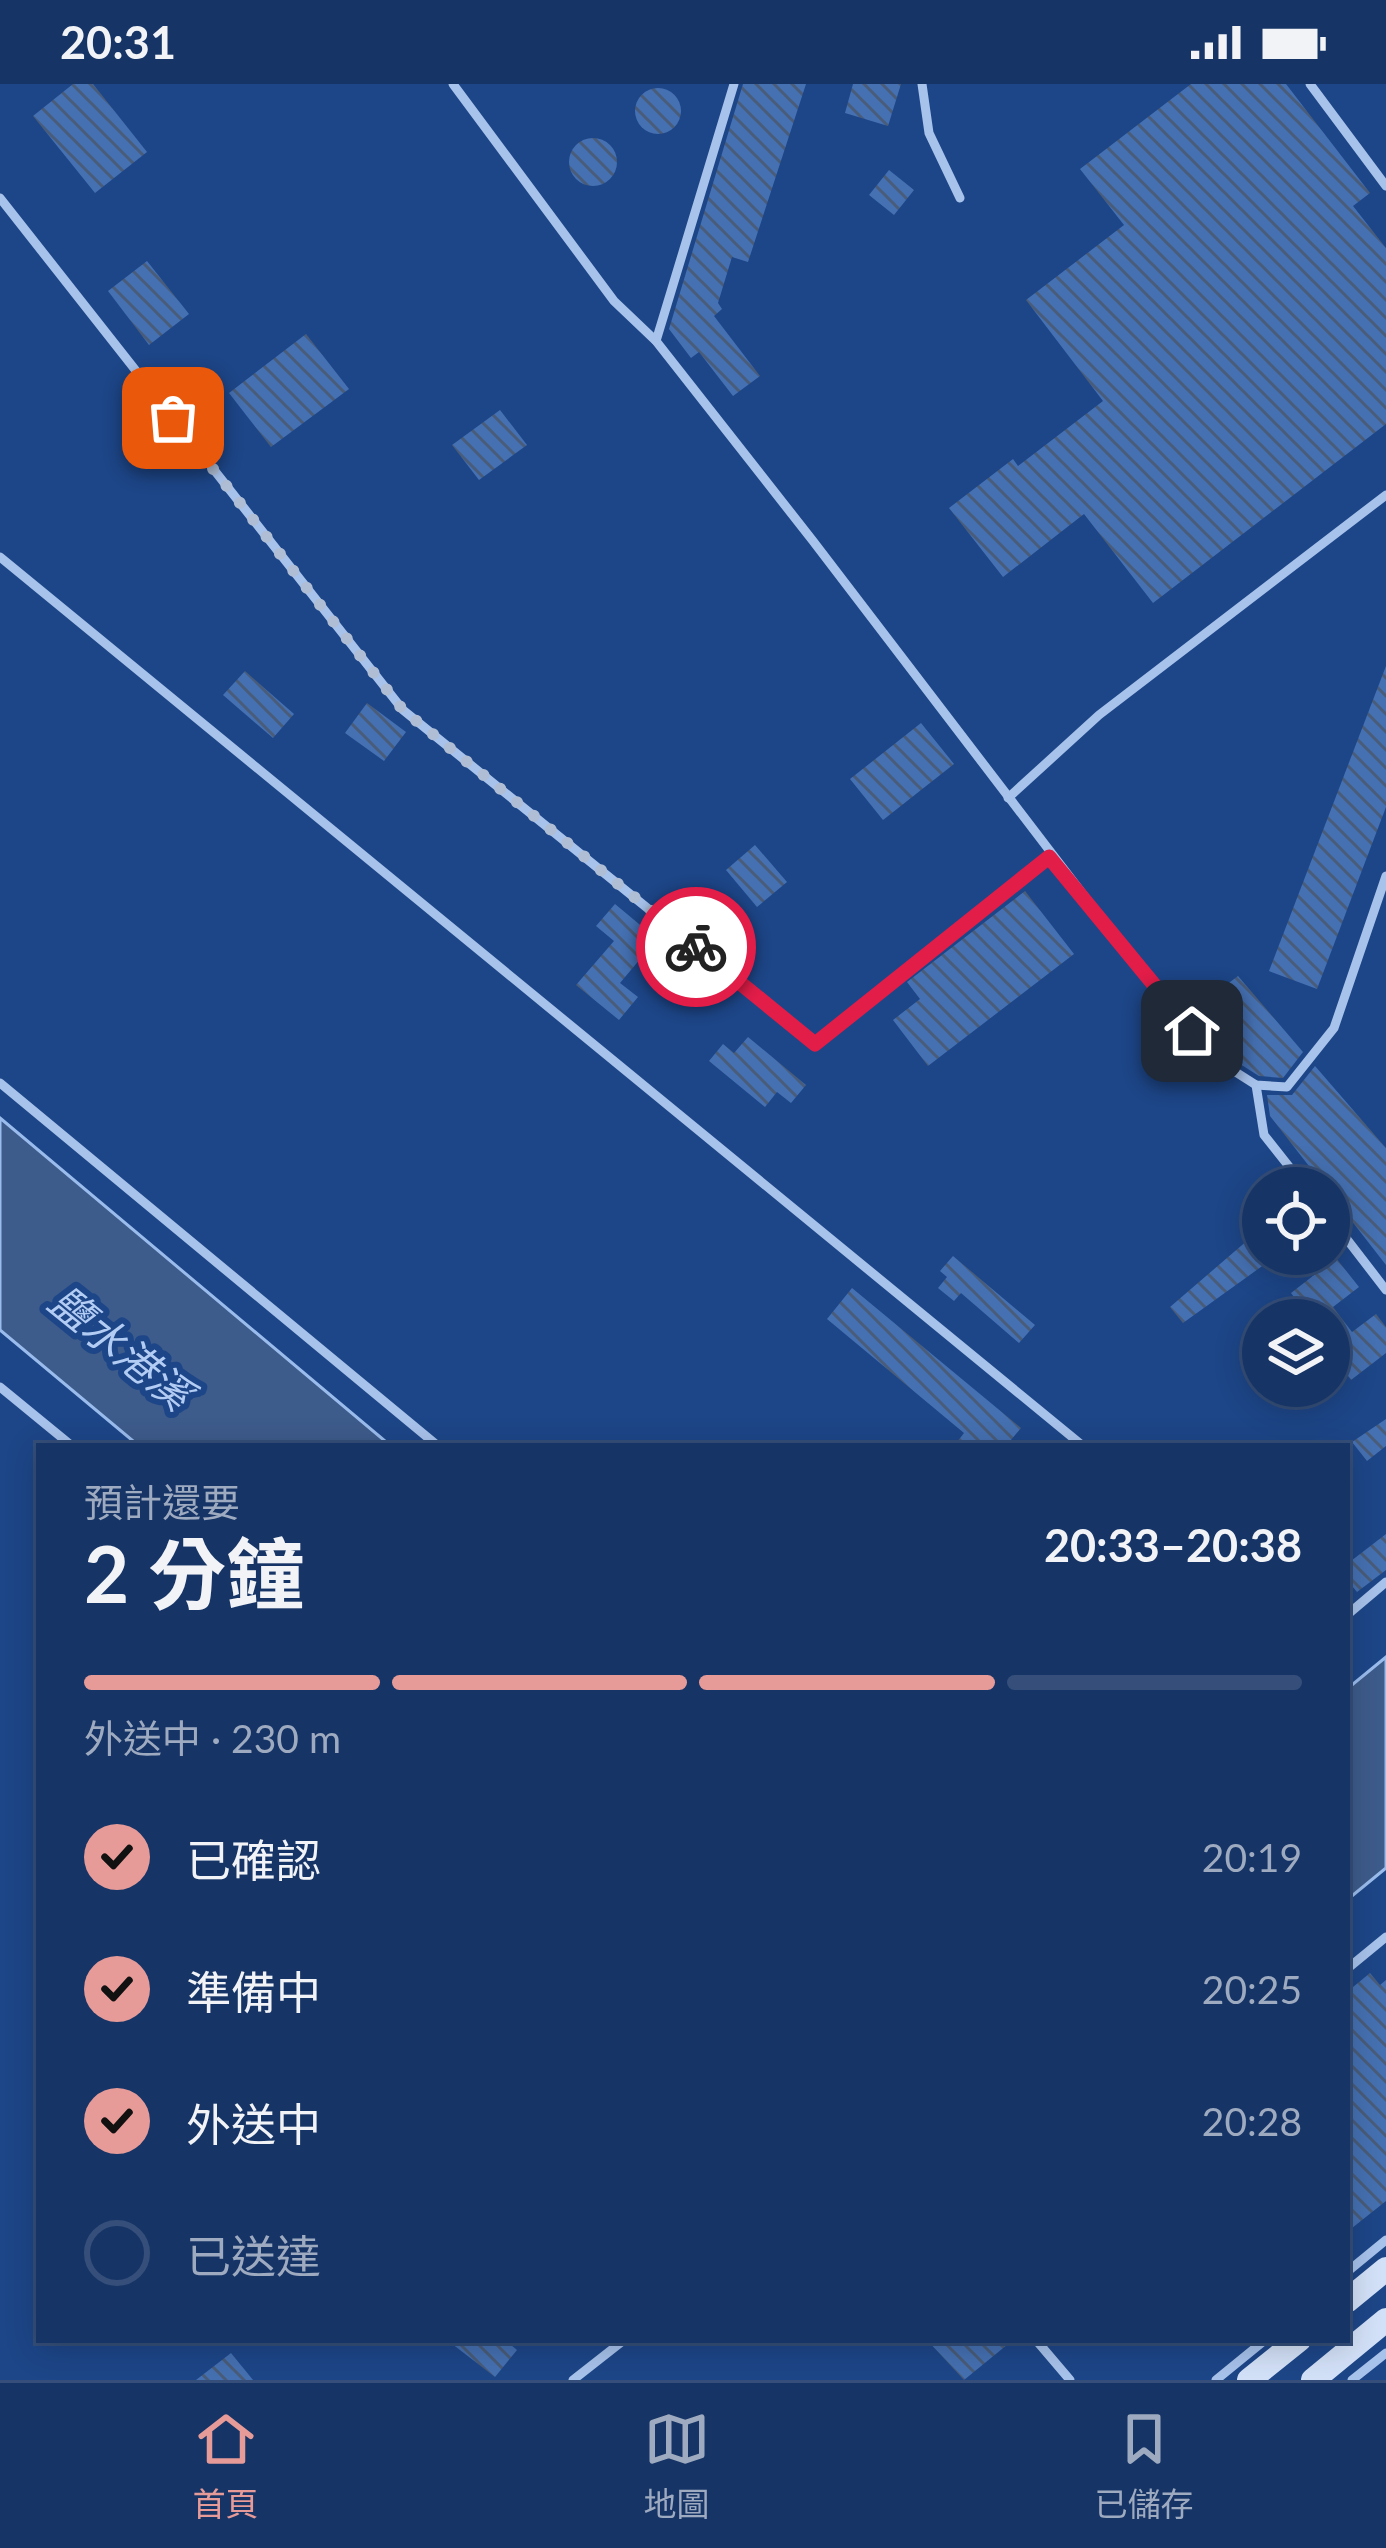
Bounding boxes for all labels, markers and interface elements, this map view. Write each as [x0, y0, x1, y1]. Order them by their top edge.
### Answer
text: 20:31 [60, 15, 176, 69]
pin [122, 367, 224, 469]
icon: bag [140, 385, 206, 451]
courier [636, 887, 756, 1007]
icon: bike [663, 914, 729, 980]
pin [1141, 980, 1243, 1082]
icon: home [1159, 998, 1225, 1064]
map controls [1242, 1167, 1350, 1407]
button: locate [1242, 1167, 1350, 1275]
water label: 鹽水港溪 [40, 1275, 206, 1422]
button: layers [1242, 1299, 1350, 1407]
text: 預計還要 [84, 1479, 240, 1525]
text: 20:33–20:38 [1044, 1518, 1302, 1572]
text: 2 分鐘 [84, 1526, 304, 1620]
text: 外送中 · 230 m [84, 1715, 341, 1761]
icon: check [84, 1824, 150, 1890]
text: 已確認 [186, 1833, 321, 1887]
text: 20:19 [1202, 1834, 1302, 1880]
icon: check [84, 1956, 150, 2022]
text: 準備中 [186, 1965, 321, 2019]
text: 20:25 [1202, 1966, 1302, 2012]
icon: check [84, 2088, 150, 2154]
text: 外送中 [186, 2097, 321, 2151]
text: 20:28 [1202, 2098, 1302, 2144]
text: 已送達 [186, 2229, 321, 2283]
tab: 首頁 [193, 2406, 259, 2526]
tab: 地圖 [644, 2406, 710, 2526]
tab: 已儲存 [1095, 2406, 1194, 2526]

